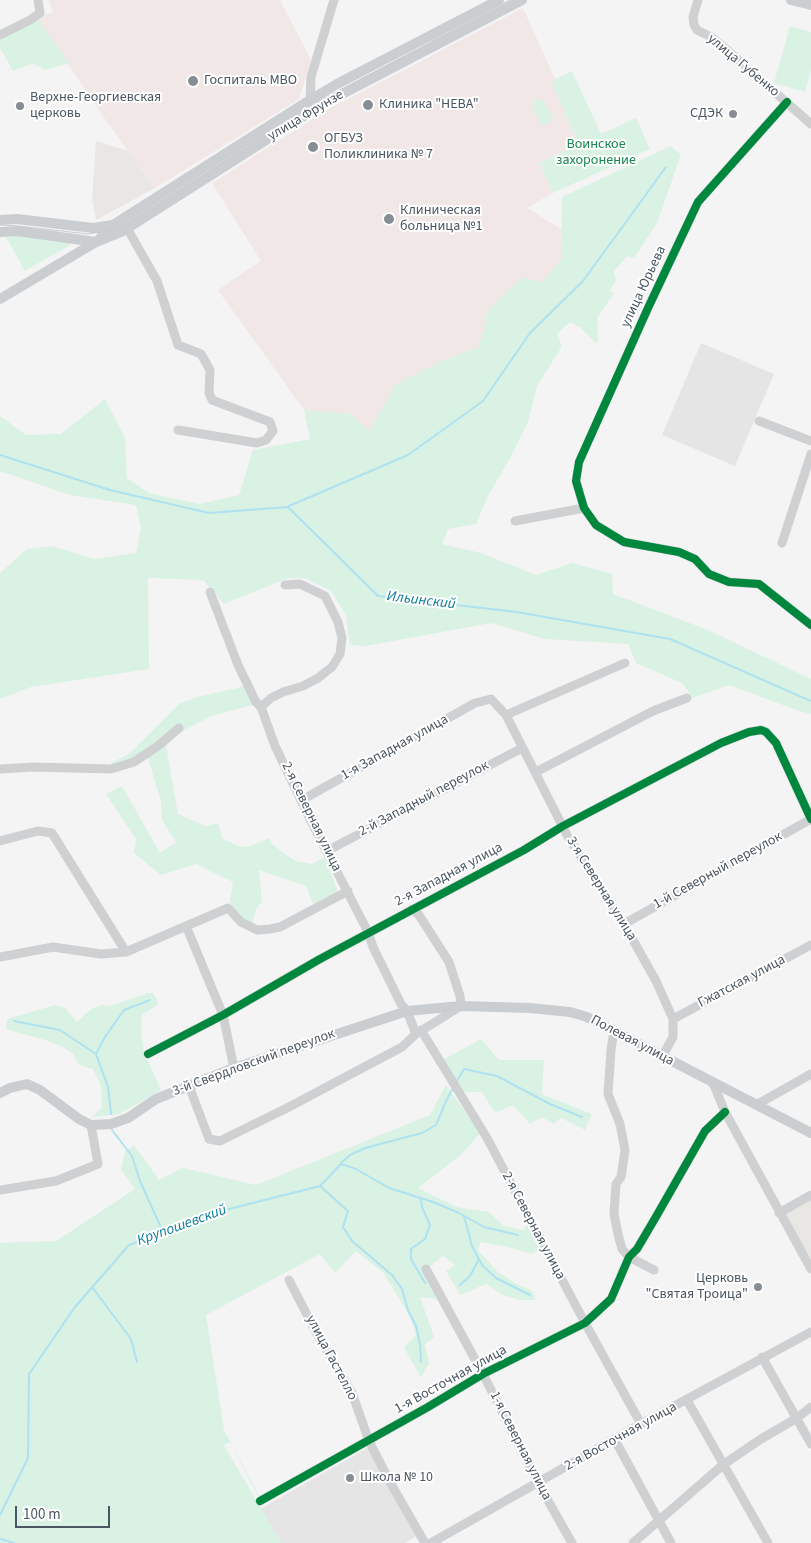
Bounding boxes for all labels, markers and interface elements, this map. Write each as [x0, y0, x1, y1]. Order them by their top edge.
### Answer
street label: улица Губенко [703, 31, 783, 101]
place label: Госпиталь МВО [204, 73, 297, 89]
marker: Госпиталь МВО [186, 74, 200, 88]
street label: улица Фрунзе [265, 87, 347, 145]
place label: Верхне-Георгиевская церковь [30, 90, 161, 122]
place label: Клиника "НЕВА" [379, 97, 479, 113]
marker: Клиника "НЕВА" [361, 98, 375, 112]
marker: Верхне-Георгиевская церковь [14, 100, 26, 112]
place label: СДЭК [690, 106, 723, 122]
marker: СДЭК [727, 108, 739, 120]
place label: ОГБУЗ Поликлиника № 7 [324, 131, 433, 164]
park label: Воинское захоронение [556, 137, 636, 170]
marker: ОГБУЗ Поликлиника № 7 [306, 140, 320, 154]
place label: Клиническая больница №1 [400, 203, 482, 236]
marker: Клиническая больница №1 [382, 212, 396, 226]
street label: улица Юрьева [618, 244, 670, 330]
water label: Ильинский [386, 588, 456, 614]
street label: 1-я Западная улица [339, 712, 451, 784]
street label: 2-й Западный переулок [356, 758, 492, 840]
street label: 2-я Северная улица [277, 760, 345, 874]
street label: 1-й Северный переулок [651, 829, 785, 913]
street label: 3-я Северная улица [562, 834, 640, 944]
street label: 2-я Западная улица [392, 839, 506, 911]
street label: Гжатская улица [695, 952, 789, 1012]
street label: Полевая улица [587, 1012, 677, 1070]
street label: 3-й Свердловский переулок [171, 1026, 337, 1100]
street label: 2-я Северная улица [498, 1169, 568, 1283]
water label: Крупошевский [135, 1201, 229, 1251]
place label: Церковь "Святая Троица" [646, 1271, 748, 1304]
marker: Церковь "Святая Троица" [752, 1281, 764, 1293]
street label: улица Гастелло [301, 1313, 361, 1403]
street label: 1-я Восточная улица [392, 1342, 510, 1418]
street label: 1-я Северная улица [485, 1389, 555, 1503]
street label: 2-я Восточная улица [562, 1399, 680, 1475]
place label: Школа № 10 [360, 1470, 433, 1486]
marker: Школа № 10 [344, 1472, 356, 1484]
scale bar [18, 1496, 112, 1528]
text: 100 m [23, 1504, 61, 1525]

